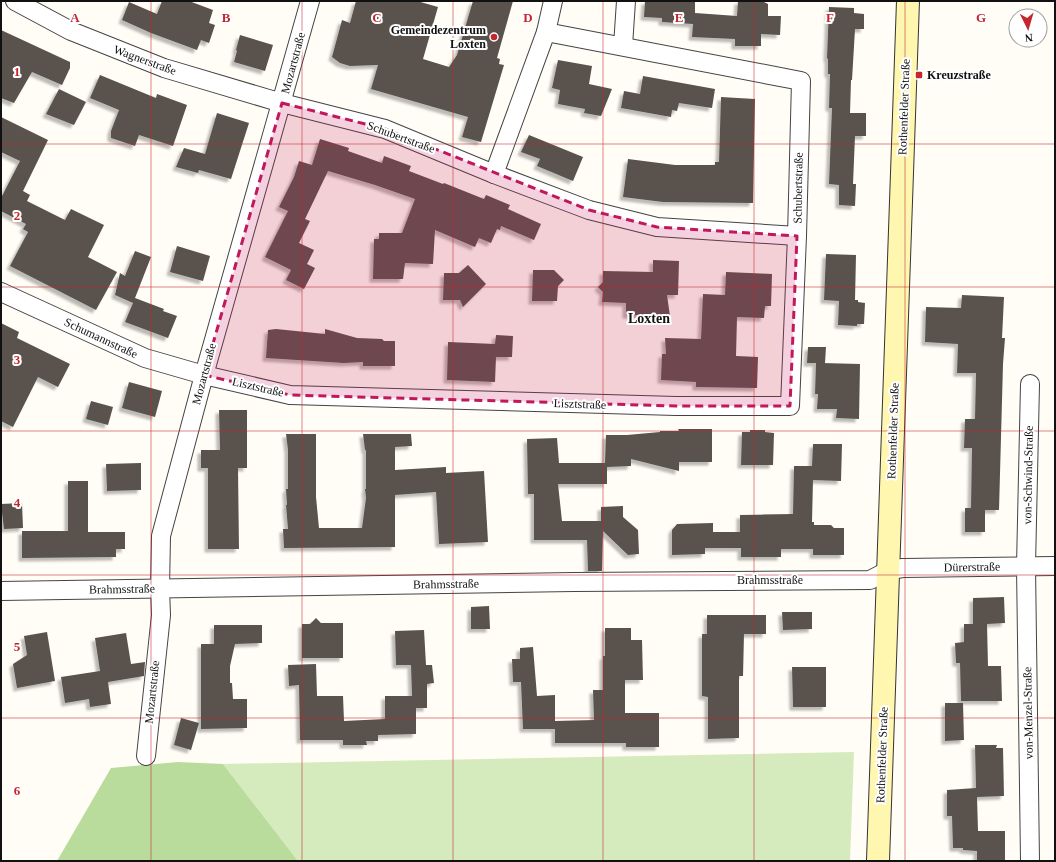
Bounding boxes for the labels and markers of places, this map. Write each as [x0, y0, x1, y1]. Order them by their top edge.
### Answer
place label: Gemeindezentrum Loxten [391, 23, 486, 51]
marker: Gemeindezentrum Loxten [489, 32, 499, 42]
place label: Kreuzstraße [927, 68, 991, 82]
marker: Kreuzstraße [914, 70, 924, 80]

